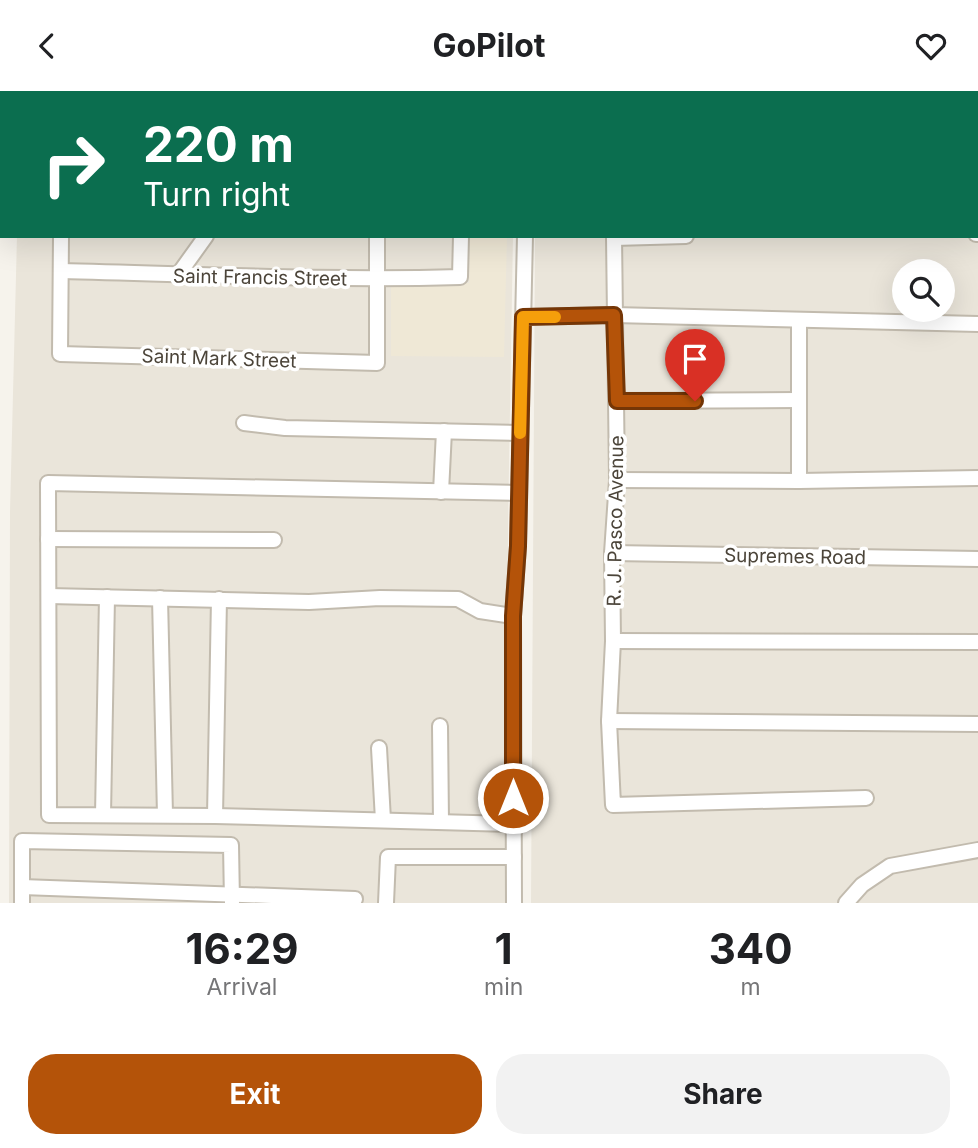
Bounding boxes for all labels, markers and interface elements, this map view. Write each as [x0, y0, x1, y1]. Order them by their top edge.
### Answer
text: GoPilot [432, 26, 546, 65]
icon: back [28, 27, 66, 65]
icon: heart [912, 27, 950, 65]
text: 220 m [143, 115, 294, 174]
icon: right [28, 119, 119, 210]
text: Turn right [143, 175, 290, 214]
map controls [892, 259, 955, 322]
button: search [892, 259, 955, 322]
street label: Saint Francis Street [173, 264, 347, 291]
pin [665, 329, 725, 401]
icon: arrive [676, 340, 714, 378]
street label: Saint Mark Street [141, 344, 297, 373]
street label: R. J. Pasco Avenue [603, 435, 628, 607]
street label: Supremes Road [724, 544, 866, 569]
position arrow [476, 761, 550, 835]
text: 16:29 [185, 923, 299, 974]
text: 1 [495, 923, 513, 974]
text: 340 [709, 923, 793, 974]
text: Arrival [207, 973, 277, 1001]
text: min [484, 973, 523, 1001]
text: m [741, 973, 761, 1001]
button: Exit [28, 1054, 482, 1134]
button: Share [496, 1054, 950, 1134]

